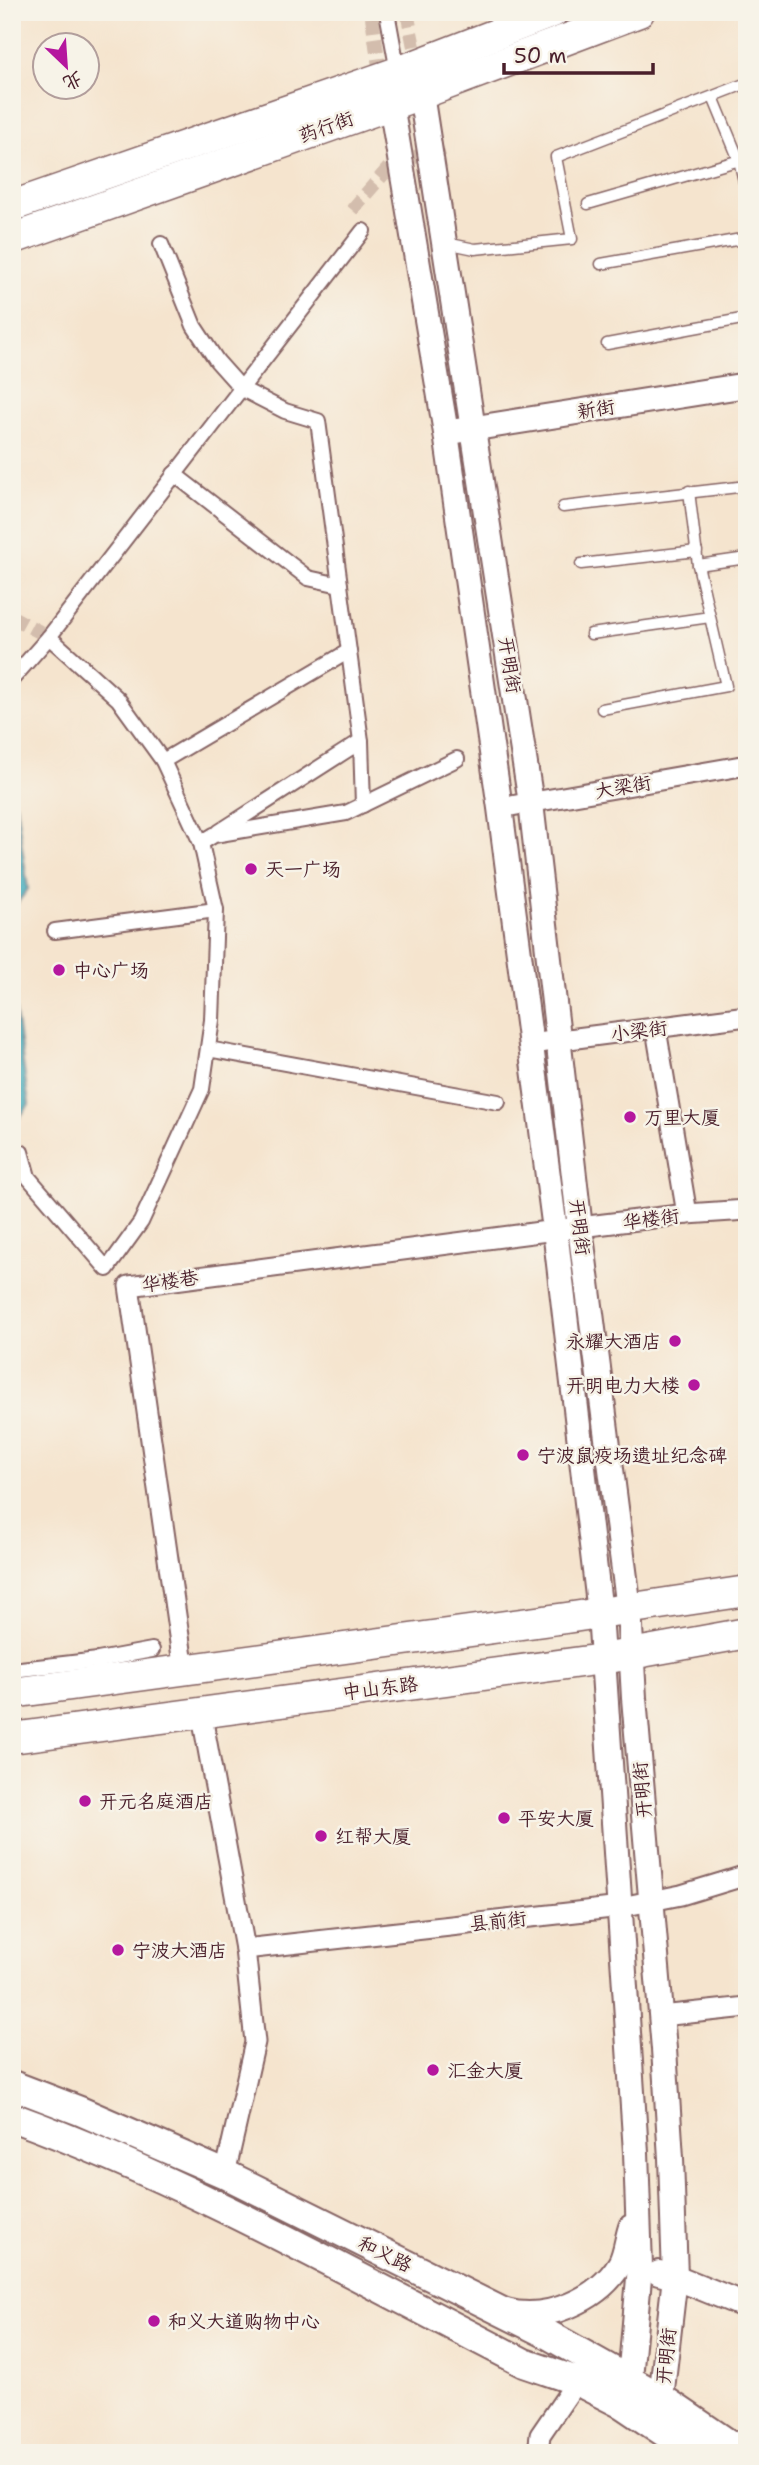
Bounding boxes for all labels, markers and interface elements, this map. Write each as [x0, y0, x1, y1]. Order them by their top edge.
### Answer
north arrow [32, 32, 102, 102]
scale bar [504, 32, 652, 76]
text: 50 m [514, 42, 567, 70]
text: 北 [59, 66, 87, 96]
street label: 药行街 [295, 106, 357, 148]
street label: 新街 [575, 394, 617, 424]
street label: 开明街 [493, 635, 527, 695]
street label: 大梁街 [593, 770, 653, 804]
place label: 天一广场 [265, 857, 341, 882]
marker: 天一广场 [243, 861, 259, 877]
place label: 中心广场 [73, 958, 149, 983]
marker: 中心广场 [51, 962, 67, 978]
street label: 小梁街 [609, 1015, 669, 1047]
place label: 万里大厦 [644, 1105, 720, 1130]
marker: 万里大厦 [622, 1109, 638, 1125]
street label: 开明街 [564, 1197, 596, 1257]
street label: 华楼街 [621, 1203, 681, 1235]
street label: 华楼巷 [140, 1265, 200, 1297]
place label: 永耀大酒店 [566, 1329, 661, 1354]
marker: 永耀大酒店 [667, 1333, 683, 1349]
place label: 开明电力大楼 [566, 1373, 680, 1398]
marker: 开明电力大楼 [686, 1377, 702, 1393]
place label: 宁波鼠疫场遗址纪念碑 [537, 1443, 727, 1468]
marker: 宁波鼠疫场遗址纪念碑 [515, 1447, 531, 1463]
street label: 中山东路 [341, 1671, 419, 1705]
street label: 开明街 [627, 1761, 657, 1819]
place label: 开元名庭酒店 [99, 1789, 213, 1814]
marker: 开元名庭酒店 [77, 1793, 93, 1809]
place label: 平安大厦 [518, 1806, 594, 1831]
marker: 平安大厦 [496, 1810, 512, 1826]
place label: 红帮大厦 [335, 1824, 411, 1849]
marker: 红帮大厦 [313, 1828, 329, 1844]
street label: 县前街 [468, 1906, 528, 1936]
place label: 宁波大酒店 [132, 1938, 227, 1963]
marker: 宁波大酒店 [110, 1942, 126, 1958]
place label: 汇金大厦 [447, 2058, 523, 2083]
marker: 汇金大厦 [425, 2062, 441, 2078]
street label: 和义路 [354, 2230, 416, 2278]
place label: 和义大道购物中心 [168, 2309, 320, 2334]
marker: 和义大道购物中心 [146, 2313, 162, 2329]
street label: 开明街 [651, 2326, 681, 2386]

